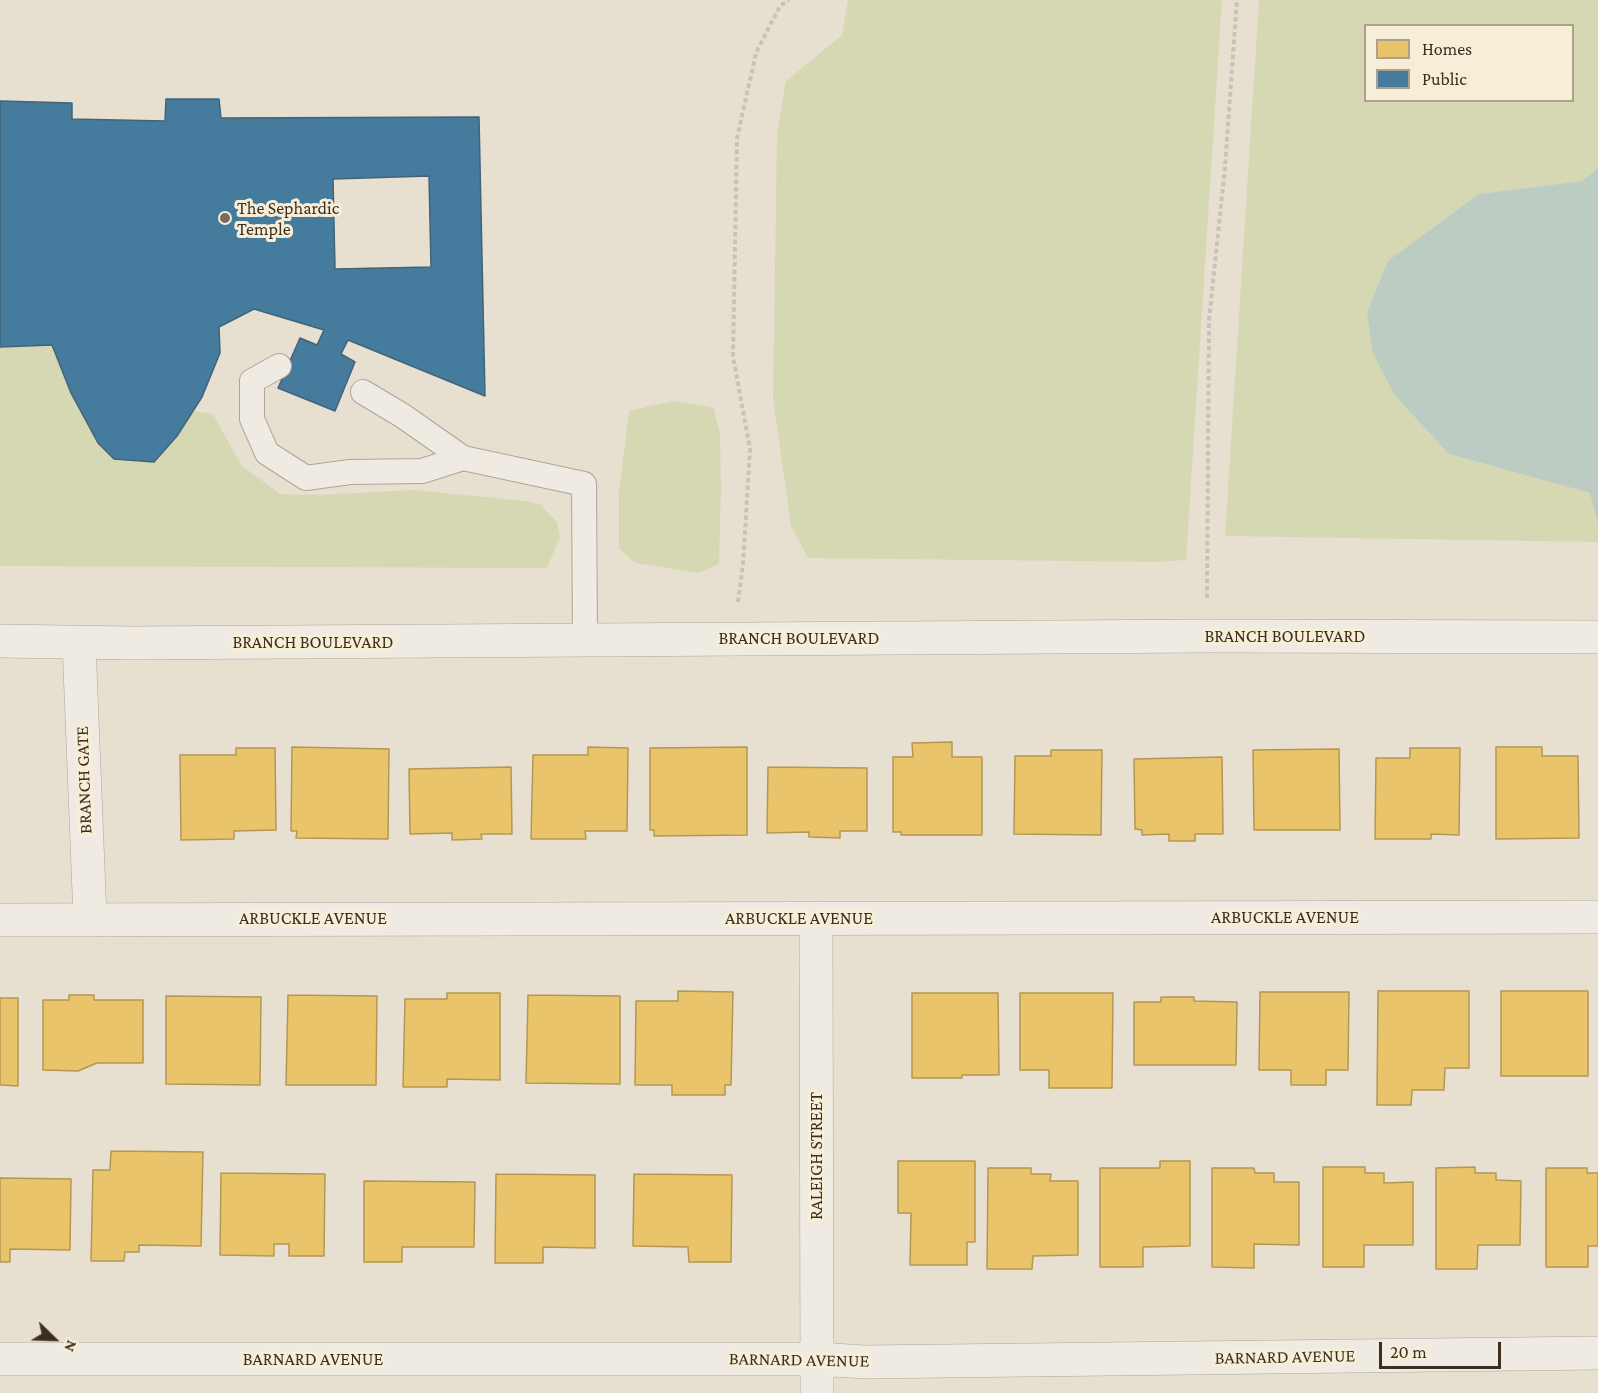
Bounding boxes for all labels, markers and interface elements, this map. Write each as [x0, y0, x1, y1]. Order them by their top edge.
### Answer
legend [1364, 24, 1574, 102]
text: Homes [1422, 39, 1472, 59]
text: Public [1422, 69, 1467, 89]
place label: The Sephardic Temple [237, 197, 339, 240]
marker: The Sephardic Temple [218, 211, 232, 225]
street label: BRANCH BOULEVARD [1204, 625, 1366, 647]
street label: BRANCH BOULEVARD [718, 627, 880, 649]
street label: BRANCH BOULEVARD [232, 631, 394, 653]
street label: BRANCH GATE [71, 726, 97, 834]
street label: ARBUCKLE AVENUE [1211, 906, 1359, 928]
street label: ARBUCKLE AVENUE [239, 907, 387, 929]
street label: ARBUCKLE AVENUE [725, 907, 873, 929]
street label: RALEIGH STREET [805, 1092, 827, 1220]
north arrow [24, 1309, 84, 1369]
scale bar [1382, 1330, 1504, 1368]
text: N [61, 1338, 81, 1355]
text: 20 m [1390, 1342, 1427, 1362]
street label: BARNARD AVENUE [1215, 1345, 1355, 1369]
street label: BARNARD AVENUE [243, 1348, 383, 1370]
street label: BARNARD AVENUE [729, 1348, 869, 1372]

